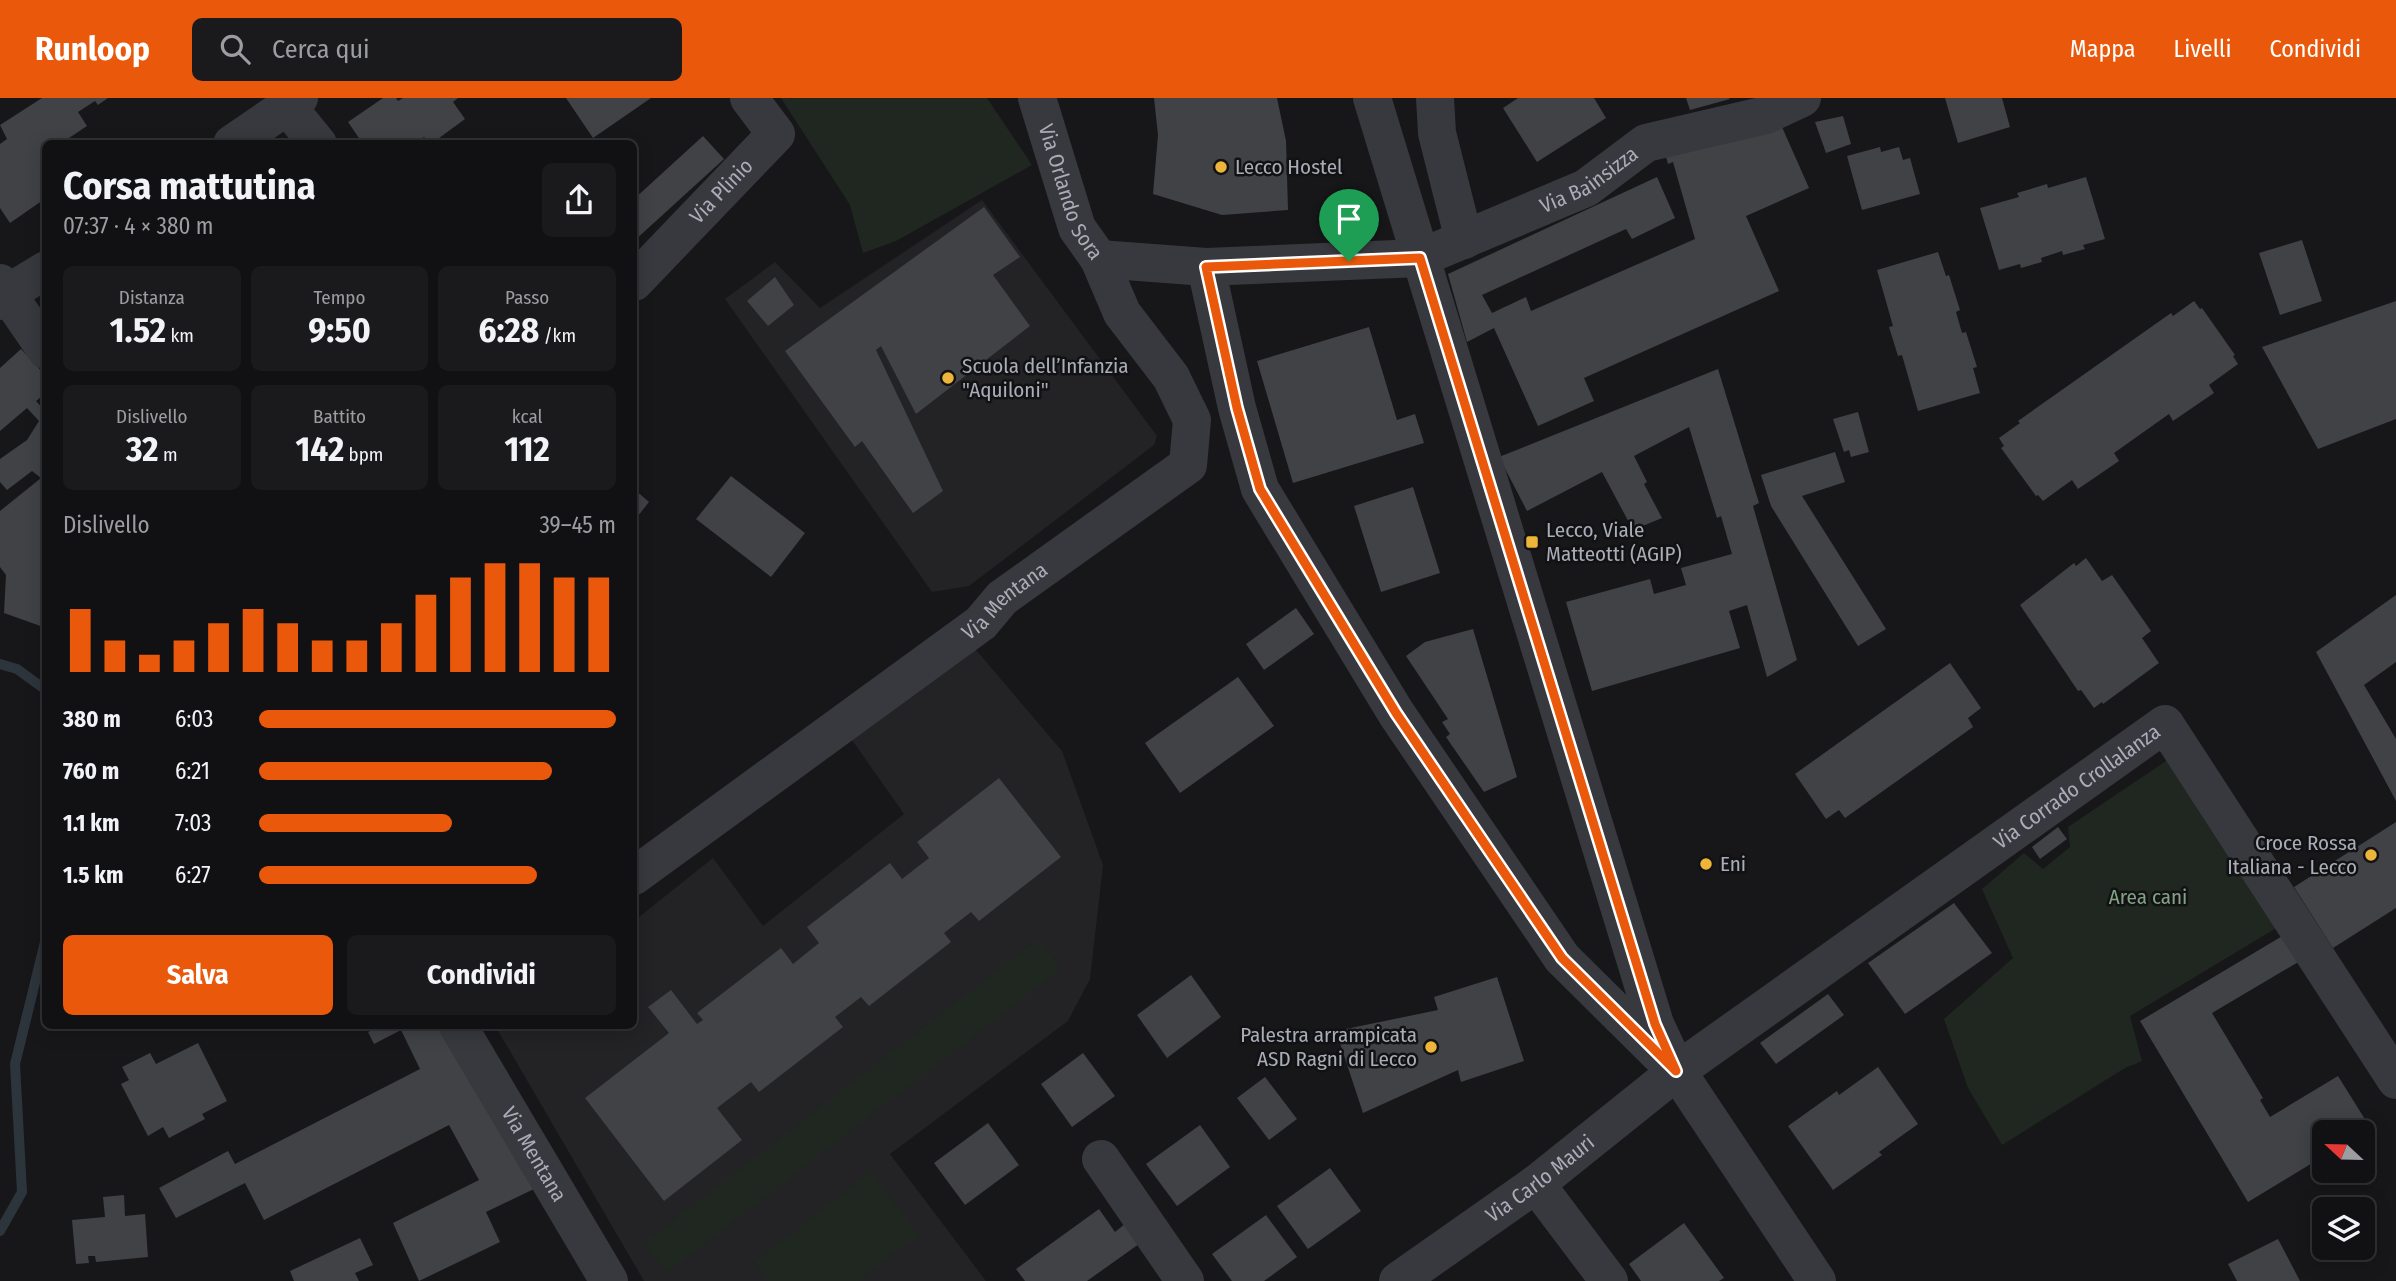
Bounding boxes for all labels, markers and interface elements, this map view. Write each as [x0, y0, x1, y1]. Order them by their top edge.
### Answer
search box [192, 18, 682, 81]
text: Runloop [35, 29, 150, 69]
icon: search [216, 30, 254, 68]
text: Cerca qui [272, 34, 370, 65]
text: Mappa [2070, 35, 2136, 63]
text: Livelli [2174, 35, 2231, 63]
text: Condividi [2269, 35, 2361, 63]
street label: Via Orlando Sora [1033, 121, 1109, 265]
street label: Via Bainsizza [1536, 141, 1643, 219]
street label: Via Plinio [684, 153, 758, 229]
place label: Lecco Hostel [1235, 154, 1343, 180]
marker: Lecco Hostel [1213, 159, 1229, 175]
text: Corsa mattutina [63, 163, 316, 209]
button: share [542, 163, 616, 237]
pin [1319, 189, 1379, 261]
icon: arrive [1330, 200, 1368, 238]
text: 07:37 · 4 × 380 m [63, 212, 214, 240]
text: Distanza [119, 286, 185, 309]
text: Tempo [314, 286, 365, 309]
text: Passo [505, 286, 549, 309]
text: 1.52 [110, 309, 166, 351]
text: 9:50 [308, 309, 371, 351]
text: 6:28 [478, 309, 539, 351]
text: km [166, 324, 194, 347]
text: /km [539, 324, 576, 347]
place label: Scuola dell’Infanzia "Aquiloni" [962, 353, 1129, 403]
marker: Scuola dell’Infanzia "Aquiloni" [940, 370, 956, 386]
text: Dislivello [116, 405, 188, 428]
text: Battito [313, 405, 366, 428]
text: kcal [512, 405, 543, 428]
text: 32 [126, 428, 159, 470]
text: 142 [296, 428, 344, 470]
text: 112 [505, 428, 550, 470]
text: m [159, 443, 178, 466]
text: bpm [344, 443, 383, 466]
text: Dislivello [63, 511, 149, 539]
text: 39–45 m [539, 511, 616, 539]
place label: Lecco, Viale Matteotti (AGIP) [1546, 517, 1682, 567]
marker: Lecco, Viale Matteotti (AGIP) [1524, 534, 1540, 550]
street label: Via Mentana [957, 557, 1053, 646]
text: 380 m [63, 705, 121, 733]
text: 6:03 [175, 705, 213, 733]
street label: Via Corrado Crollalanza [1988, 719, 2165, 855]
text: 760 m [63, 757, 119, 785]
text: 6:21 [175, 757, 210, 785]
text: 1.1 km [63, 809, 119, 837]
text: 7:03 [175, 809, 211, 837]
place label: Croce Rossa Italiana - Lecco [2227, 830, 2357, 880]
marker: Croce Rossa Italiana - Lecco [2363, 847, 2379, 863]
place label: Eni [1720, 851, 1746, 877]
marker: Eni [1698, 856, 1714, 872]
text: 1.5 km [63, 861, 124, 889]
text: 6:27 [175, 861, 211, 889]
park label: Area cani [2109, 884, 2187, 910]
button: Salva [63, 935, 333, 1015]
button: Condividi [347, 935, 616, 1015]
place label: Palestra arrampicata ASD Ragni di Lecco [1240, 1022, 1417, 1072]
marker: Palestra arrampicata ASD Ragni di Lecco [1423, 1039, 1439, 1055]
street label: Via Mentana [496, 1102, 572, 1206]
north arrow [2312, 1120, 2375, 1183]
map controls [2312, 1120, 2375, 1260]
street label: Via Carlo Mauri [1481, 1129, 1600, 1228]
button: layers [2312, 1197, 2375, 1260]

